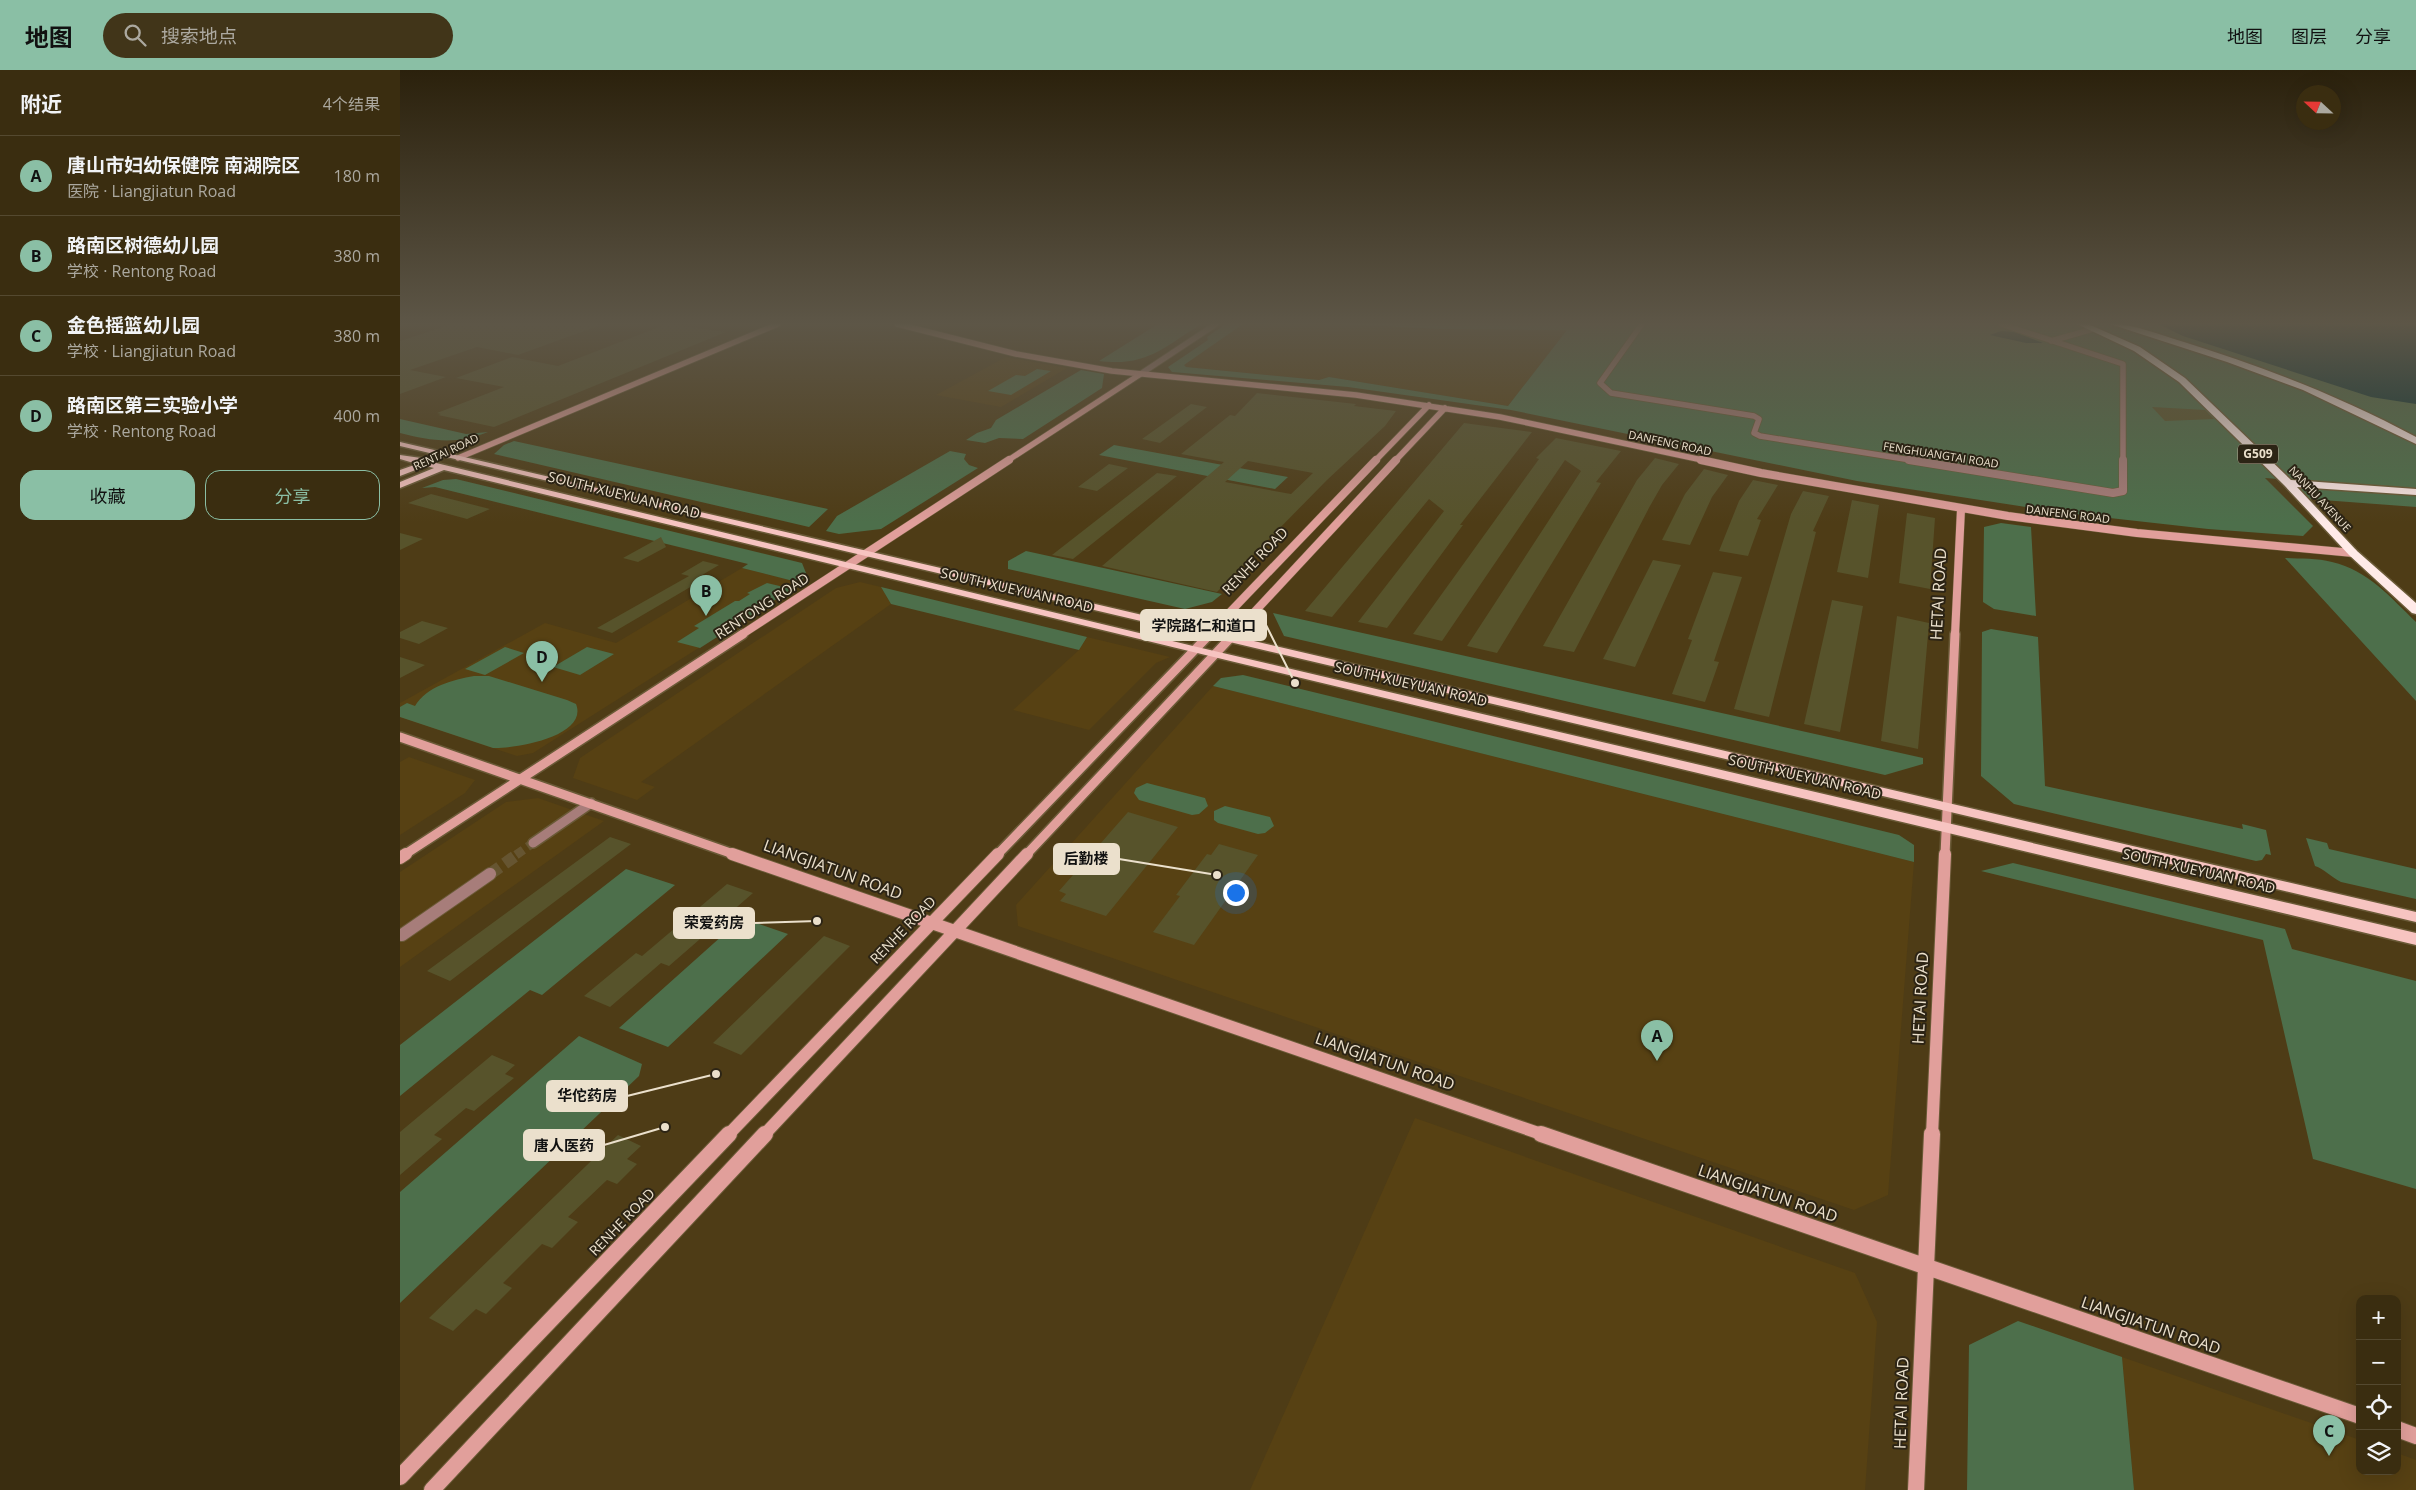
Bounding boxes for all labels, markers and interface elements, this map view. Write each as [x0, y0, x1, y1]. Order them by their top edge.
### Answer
search box [103, 13, 453, 58]
text: 地图 [25, 20, 73, 53]
icon: search [121, 21, 149, 49]
text: 搜索地点 [161, 23, 237, 49]
text: 地图 [2227, 24, 2263, 48]
text: 图层 [2291, 24, 2327, 48]
text: 分享 [2355, 24, 2391, 48]
north arrow [2296, 85, 2341, 130]
text: 附近 [20, 90, 62, 118]
text: 4个结果 [323, 93, 380, 115]
text: 唐山市妇幼保健院 南湖院区 [67, 152, 300, 178]
text: A [30, 165, 42, 187]
text: 180 m [334, 165, 380, 187]
text: 医院 · Liangjiatun Road [67, 180, 236, 202]
text: 路南区树德幼儿园 [67, 232, 219, 258]
text: B [31, 245, 41, 267]
text: 380 m [334, 245, 380, 267]
text: 学校 · Rentong Road [67, 260, 216, 282]
text: 金色摇篮幼儿园 [67, 312, 200, 338]
text: C [31, 325, 41, 347]
text: 380 m [334, 325, 380, 347]
text: 学校 · Liangjiatun Road [67, 340, 236, 362]
text: 路南区第三实验小学 [67, 392, 238, 418]
text: D [30, 405, 42, 427]
text: 400 m [334, 405, 380, 427]
text: 学校 · Rentong Road [67, 420, 216, 442]
street label: DANFENG ROAD [1627, 426, 1713, 459]
street label: RENTAI ROAD [411, 430, 481, 473]
street label: FENGHUANGTAI ROAD [1882, 438, 2000, 471]
road number: G509 [2238, 444, 2278, 464]
street label: NANHU AVENUE [2286, 463, 2355, 535]
street label: SOUTH XUEYUAN ROAD [546, 466, 702, 523]
button: 收藏 [20, 470, 195, 520]
button: 分享 [205, 470, 380, 520]
street label: DANFENG ROAD [2025, 501, 2111, 526]
street label: RENHE ROAD [1218, 523, 1292, 599]
street label: HETAI ROAD [1925, 547, 1951, 641]
street label: SOUTH XUEYUAN ROAD [939, 563, 1095, 616]
street label: RENTONG ROAD [711, 568, 812, 643]
pin: B [690, 575, 722, 616]
callout: 学院路仁和道口 [1141, 610, 1266, 640]
text: 学院路仁和道口 [1151, 615, 1257, 635]
pin: D [526, 641, 558, 682]
street label: SOUTH XUEYUAN ROAD [1333, 657, 1489, 710]
street label: SOUTH XUEYUAN ROAD [1727, 750, 1883, 803]
street label: LIANGJIATUN ROAD [761, 834, 905, 904]
callout: 后勤楼 [1054, 844, 1119, 874]
street label: SOUTH XUEYUAN ROAD [2121, 844, 2277, 897]
text: 后勤楼 [1063, 848, 1109, 868]
your location [1223, 880, 1249, 906]
street label: RENHE ROAD [866, 892, 940, 968]
callout: 荣爱药房 [674, 908, 754, 938]
text: 荣爱药房 [684, 912, 744, 932]
street label: HETAI ROAD [1907, 951, 1933, 1045]
pin: A [1641, 1020, 1673, 1061]
street label: LIANGJIATUN ROAD [1312, 1027, 1458, 1095]
callout: 华佗药房 [547, 1081, 627, 1111]
text: 华佗药房 [557, 1085, 617, 1105]
callout: 唐人医药 [524, 1130, 604, 1160]
text: 唐人医药 [534, 1135, 594, 1155]
street label: LIANGJIATUN ROAD [1695, 1159, 1841, 1227]
street label: RENHE ROAD [585, 1184, 659, 1260]
street label: LIANGJIATUN ROAD [2078, 1291, 2224, 1359]
map controls [2356, 1295, 2401, 1475]
button: + [2356, 1295, 2401, 1340]
button: − [2356, 1340, 2401, 1385]
street label: HETAI ROAD [1888, 1356, 1914, 1450]
button: locate [2356, 1385, 2401, 1430]
pin: C [2313, 1415, 2345, 1456]
button: layers [2356, 1430, 2401, 1475]

